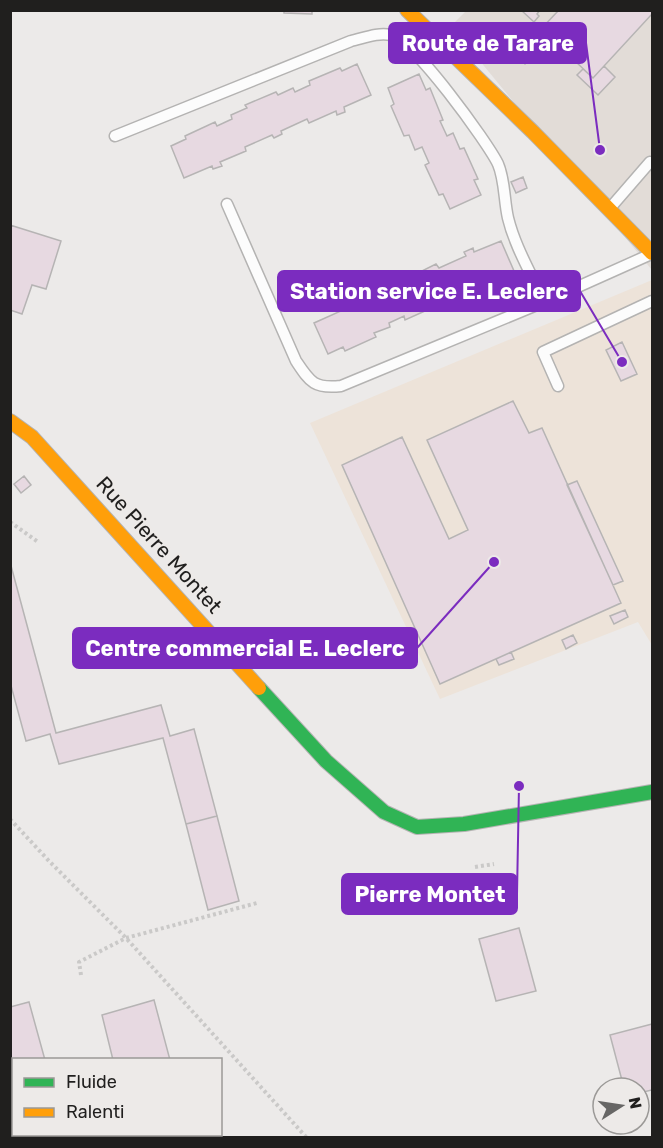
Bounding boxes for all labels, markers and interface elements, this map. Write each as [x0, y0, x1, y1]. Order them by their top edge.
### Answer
callout: Route de Tarare [389, 23, 586, 63]
text: Route de Tarare [402, 30, 574, 57]
callout: Station service E. Leclerc [278, 271, 580, 311]
text: Station service E. Leclerc [290, 278, 568, 305]
street label: Rue Pierre Montet [91, 471, 227, 618]
callout: Centre commercial E. Leclerc [73, 628, 417, 668]
text: Centre commercial E. Leclerc [85, 635, 405, 662]
callout: Pierre Montet [342, 874, 517, 914]
text: Pierre Montet [354, 881, 506, 908]
legend [12, 1058, 222, 1136]
text: Fluide [66, 1071, 117, 1093]
north arrow [591, 1076, 651, 1136]
text: N [625, 1095, 646, 1111]
text: Ralenti [66, 1101, 124, 1123]

